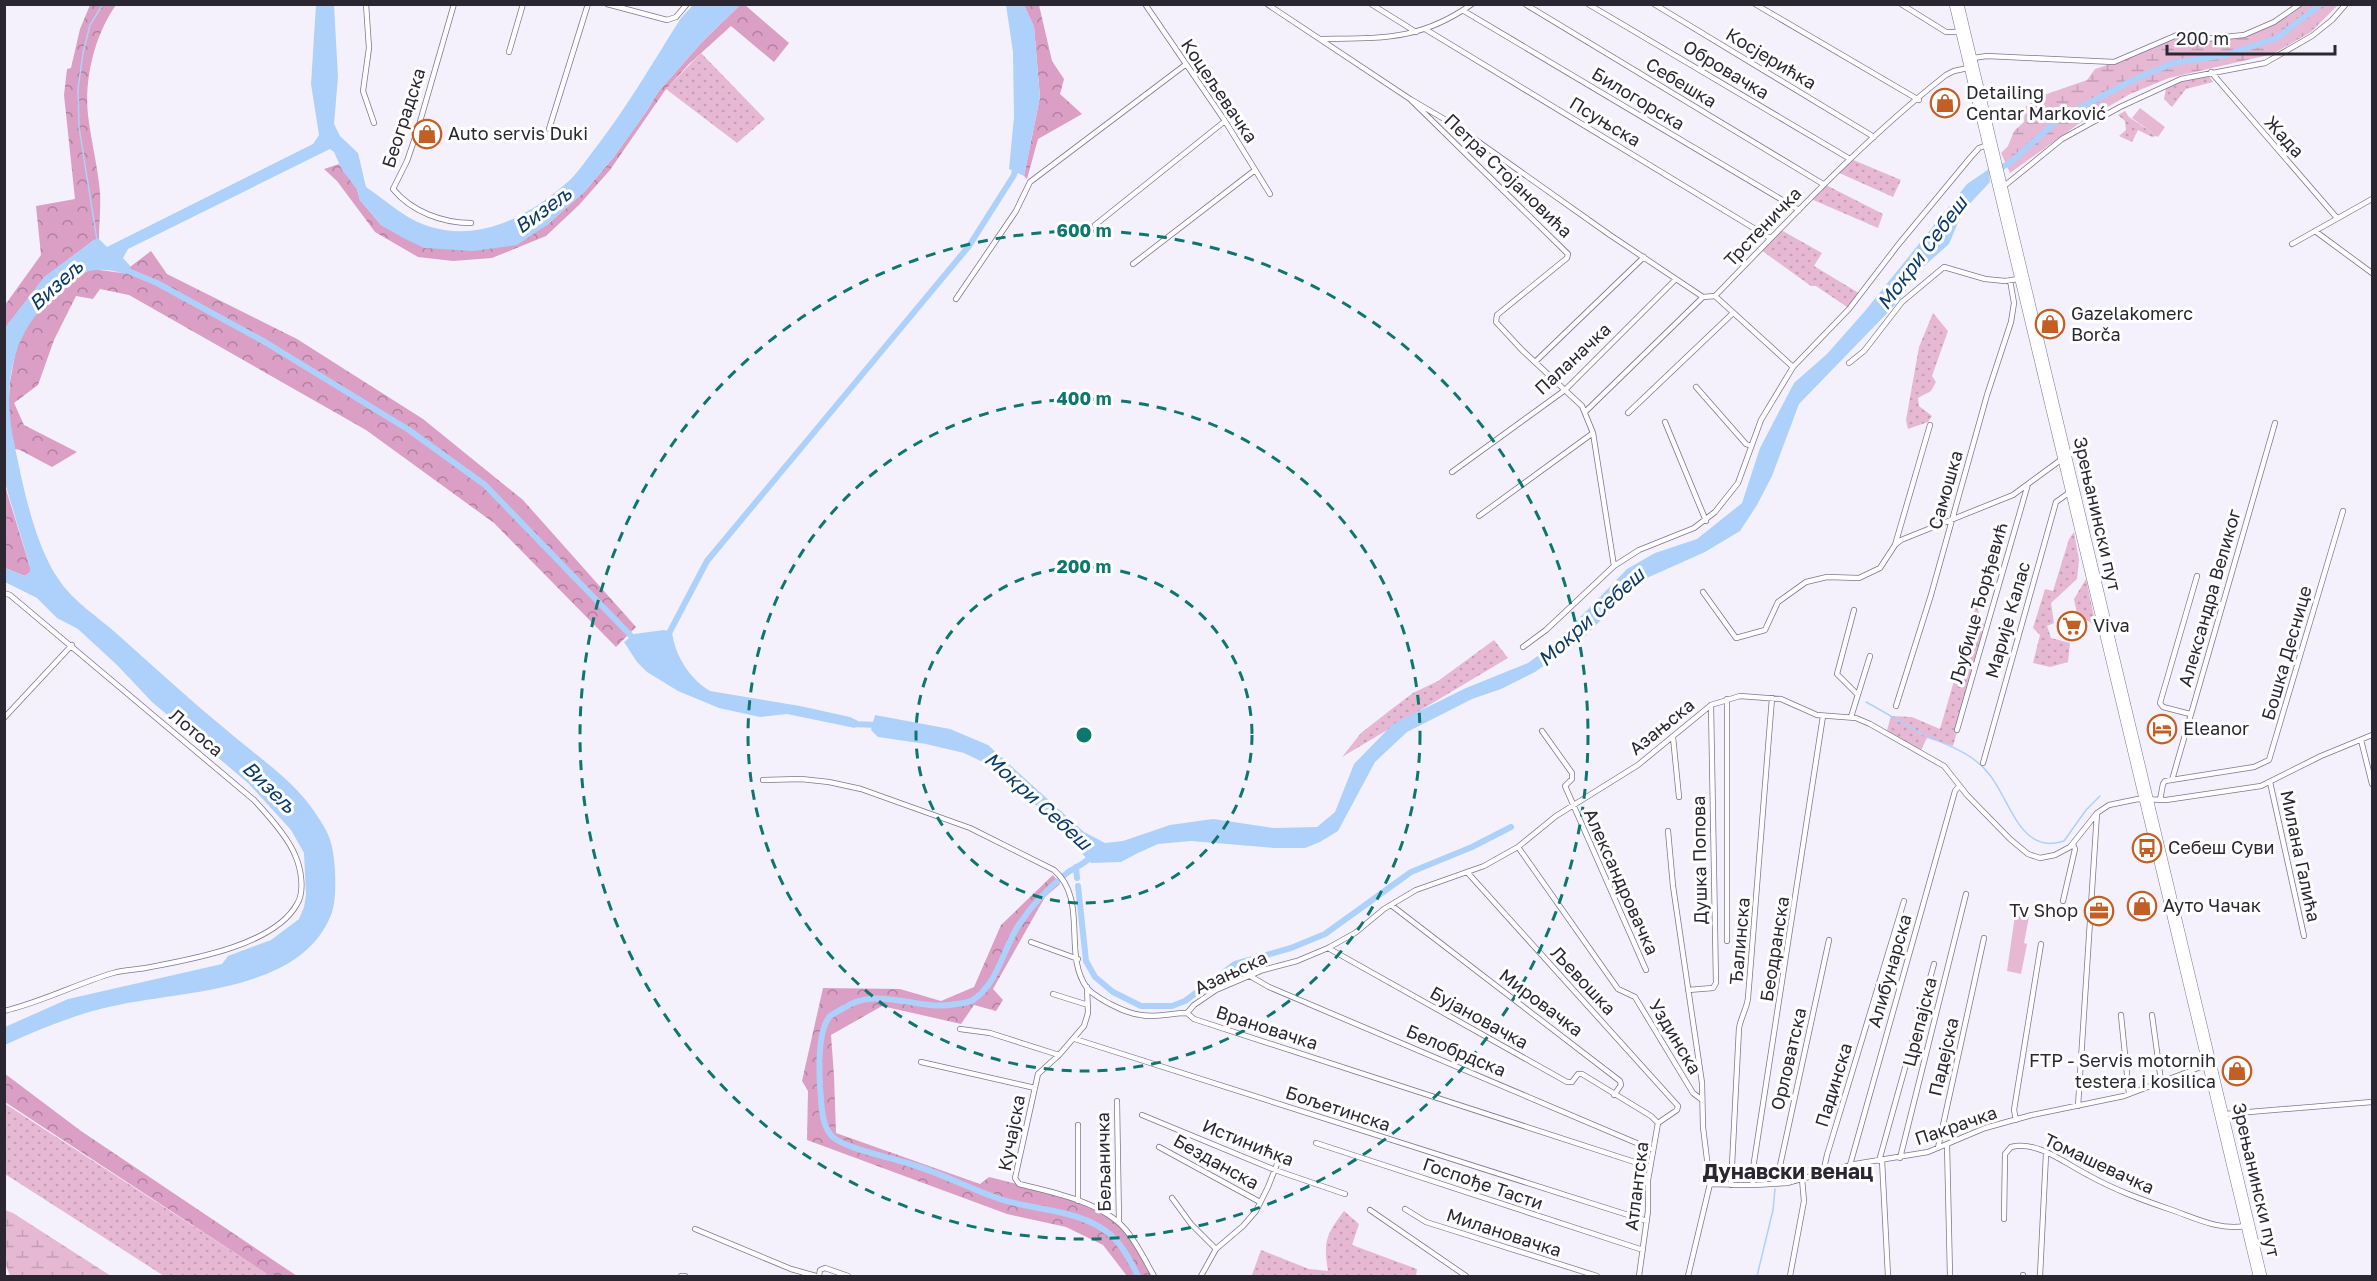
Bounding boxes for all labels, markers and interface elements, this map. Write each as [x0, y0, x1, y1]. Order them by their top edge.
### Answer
scale bar [2167, 18, 2335, 56]
street label: Косјерићка [1722, 23, 1821, 94]
text: 200 m [2176, 27, 2229, 49]
street label: Коцељевачка [1177, 34, 1263, 147]
street label: Обровачка [1679, 35, 1774, 103]
street label: Себешка [1642, 52, 1721, 112]
street label: Билогорска [1588, 62, 1689, 134]
street label: Београдска [377, 65, 430, 170]
place label: Detailing Centar Marković [1966, 81, 2106, 124]
shop icon: Detailing Centar Marković [1929, 87, 1961, 119]
street label: Псуњска [1566, 91, 1645, 151]
street label: Петра Стојановића [1440, 109, 1577, 242]
street label: Жада [2260, 111, 2309, 162]
shop icon: Auto servis Duki [411, 118, 443, 150]
place label: Auto servis Duki [448, 122, 588, 144]
water label: Визељ [509, 180, 576, 238]
street label: Трстеничка [1719, 182, 1806, 271]
water label: Мокри Себеш [1871, 190, 1973, 314]
text: 600 m [1056, 219, 1112, 241]
water label: Визељ [23, 253, 88, 315]
place label: Gazelakomerc Borča [2071, 302, 2193, 345]
shop icon: Gazelakomerc Borča [2034, 308, 2066, 340]
street label: Паланачка [1530, 318, 1615, 399]
text: 400 m [1057, 387, 1111, 409]
street label: Зрењанински пут [2070, 435, 2126, 593]
street label: Самошка [1923, 448, 1967, 532]
street label: Александра Великог [2173, 506, 2245, 689]
street label: Љубице Ђорђевић [1944, 519, 2012, 686]
text: 200 m [1057, 555, 1111, 577]
street label: Марије Калас [1980, 559, 2034, 681]
water label: Мокри Себеш [1532, 561, 1650, 670]
street label: Бошка Деснице [2256, 583, 2316, 723]
supermarket icon: Viva [2056, 610, 2088, 642]
place label: Viva [2093, 614, 2130, 636]
street label: Азањска [1624, 693, 1698, 759]
street label: Лотоса [165, 704, 228, 761]
hotel icon: Eleanor [2146, 713, 2178, 745]
place label: Eleanor [2183, 717, 2249, 739]
centre of rings [1074, 725, 1094, 745]
water label: Мокри Себеш [980, 746, 1098, 856]
water label: Визељ [238, 755, 302, 818]
street label: Милана Галића [2276, 788, 2326, 924]
street label: Душка Попова [1687, 796, 1711, 924]
street label: Александровачка [1580, 805, 1664, 958]
bus stop icon: Себеш Суви [2131, 832, 2163, 864]
place label: Себеш Суви [2168, 836, 2274, 858]
shop icon: Ауто Чачак [2126, 890, 2158, 922]
place label: Ауто Чачак [2163, 894, 2261, 916]
street label: Беодранска [1755, 895, 1793, 1003]
office icon: Tv Shop [2083, 895, 2115, 927]
street label: Ђалинска [1724, 896, 1754, 986]
place label: Tv Shop [2009, 899, 2078, 921]
street label: Алибунарска [1862, 912, 1916, 1030]
street label: Љевошка [1547, 942, 1621, 1019]
street label: Азањска [1191, 946, 1270, 998]
street label: Мировачка [1495, 964, 1588, 1041]
street label: Црепајска [1897, 975, 1941, 1069]
street label: Бујановачка [1426, 981, 1532, 1053]
street label: Уздинска [1645, 995, 1707, 1078]
street label: Врановачка [1214, 1000, 1321, 1054]
street label: Орловатска [1766, 1005, 1810, 1112]
street label: Падејска [1923, 1015, 1963, 1098]
street label: Белобрдска [1403, 1019, 1510, 1081]
street label: Падинска [1810, 1040, 1856, 1129]
place label: FTP - Servis motornih testera i kosilica [2029, 1049, 2216, 1092]
shop icon: FTP - Servis motornih testera i kosilica [2221, 1055, 2253, 1087]
street label: Бољетинска [1283, 1081, 1394, 1135]
street label: Кучајска [993, 1093, 1029, 1173]
street label: Пакрачка [1912, 1101, 2000, 1149]
street label: Зрењанински пут [2229, 1101, 2285, 1259]
street label: Бељаничка [1091, 1112, 1115, 1212]
street label: Истинићка [1199, 1114, 1297, 1170]
street label: Томашевачка [2041, 1128, 2158, 1198]
street label: Безданска [1170, 1129, 1263, 1194]
street label: Атлантска [1620, 1140, 1652, 1232]
street label: Госпође Тасти [1420, 1152, 1546, 1214]
district label: Дунавски венац [1703, 1158, 1873, 1184]
street label: Милановачка [1444, 1203, 1565, 1261]

